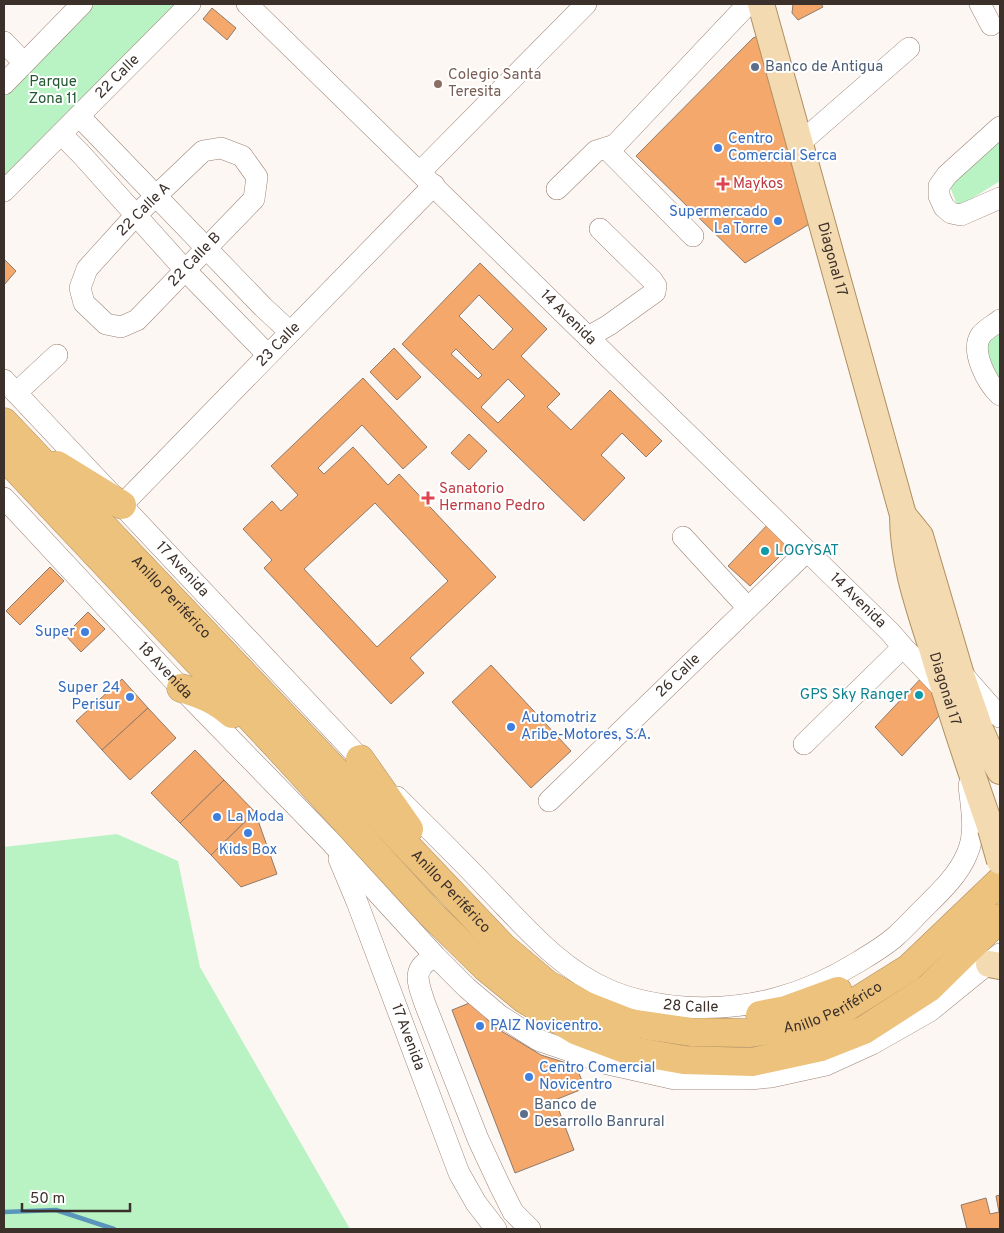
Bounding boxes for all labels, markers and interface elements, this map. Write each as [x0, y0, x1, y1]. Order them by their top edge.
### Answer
street label: 22 Calle [91, 50, 144, 103]
place label: Banco de Antigua [765, 58, 883, 77]
marker: Banco de Antigua [749, 61, 761, 73]
place label: Colegio Santa Teresita [448, 66, 541, 102]
park label: Parque Zona 11 [29, 73, 77, 109]
marker: Colegio Santa Teresita [432, 78, 444, 90]
place label: Centro Comercial Serca [728, 130, 837, 166]
marker: Centro Comercial Serca [712, 142, 724, 154]
place label: Maykos [733, 175, 783, 194]
marker: Maykos [717, 178, 729, 190]
street label: 22 Calle A [113, 179, 175, 241]
place label: Supermercado La Torre [669, 203, 768, 239]
marker: Supermercado La Torre [772, 215, 784, 227]
street label: Diagonal 17 [813, 220, 851, 299]
street label: 22 Calle B [164, 229, 226, 291]
street label: 14 Avenida [536, 286, 600, 349]
street label: 23 Calle [252, 318, 304, 371]
place label: Sanatorio Hermano Pedro [439, 480, 545, 516]
marker: Sanatorio Hermano Pedro [421, 491, 435, 505]
street label: 17 Avenida [151, 537, 213, 601]
place label: LOGYSAT [775, 542, 839, 561]
marker: LOGYSAT [759, 545, 771, 557]
street label: Anillo Periférico [127, 552, 215, 643]
street label: 14 Avenida [826, 569, 890, 632]
place label: Super [35, 623, 75, 642]
marker: Super [79, 626, 91, 638]
street label: 18 Avenida [134, 638, 196, 703]
street label: 26 Calle [652, 650, 705, 702]
street label: Diagonal 17 [924, 650, 965, 728]
place label: Super 24 Perisur [58, 679, 120, 715]
place label: GPS Sky Ranger [800, 686, 909, 705]
marker: GPS Sky Ranger [913, 689, 925, 701]
marker: Super 24 Perisur [124, 691, 136, 703]
place label: Automotriz Aribe-Motores, S.A. [521, 709, 651, 745]
marker: Automotriz Aribe-Motores, S.A. [505, 721, 517, 733]
place label: La Moda [227, 808, 284, 827]
marker: La Moda [211, 811, 223, 823]
marker: Kids Box [242, 827, 254, 839]
place label: Kids Box [219, 841, 277, 860]
street label: Anillo Periférico [406, 846, 494, 937]
street label: Anillo Periférico [782, 978, 886, 1038]
street label: 28 Calle [662, 995, 719, 1017]
street label: 17 Avenida [387, 1001, 429, 1073]
place label: PAIZ Novicentro. [490, 1017, 602, 1036]
marker: PAIZ Novicentro. [474, 1020, 486, 1032]
place label: Centro Comercial Novicentro [539, 1059, 655, 1095]
marker: Centro Comercial Novicentro [523, 1071, 535, 1083]
place label: Banco de Desarrollo Banrural [534, 1096, 665, 1132]
marker: Banco de Desarrollo Banrural [518, 1108, 530, 1120]
scale bar [22, 1180, 130, 1212]
text: 50 m [30, 1190, 65, 1209]

